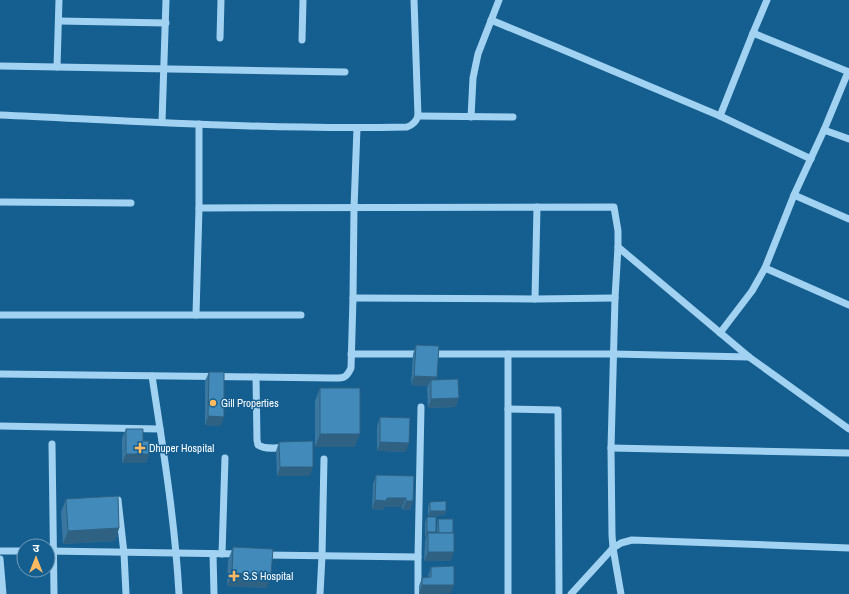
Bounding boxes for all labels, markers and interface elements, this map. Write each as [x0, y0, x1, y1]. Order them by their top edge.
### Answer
place label: Gill Properties [221, 396, 279, 410]
marker: Gill Properties [208, 398, 218, 408]
place label: Dhuper Hospital [149, 441, 214, 455]
marker: Dhuper Hospital [134, 442, 146, 454]
north arrow [16, 538, 56, 578]
text: उ [33, 541, 40, 555]
place label: S.S Hospital [243, 569, 293, 583]
marker: S.S Hospital [228, 570, 240, 582]

